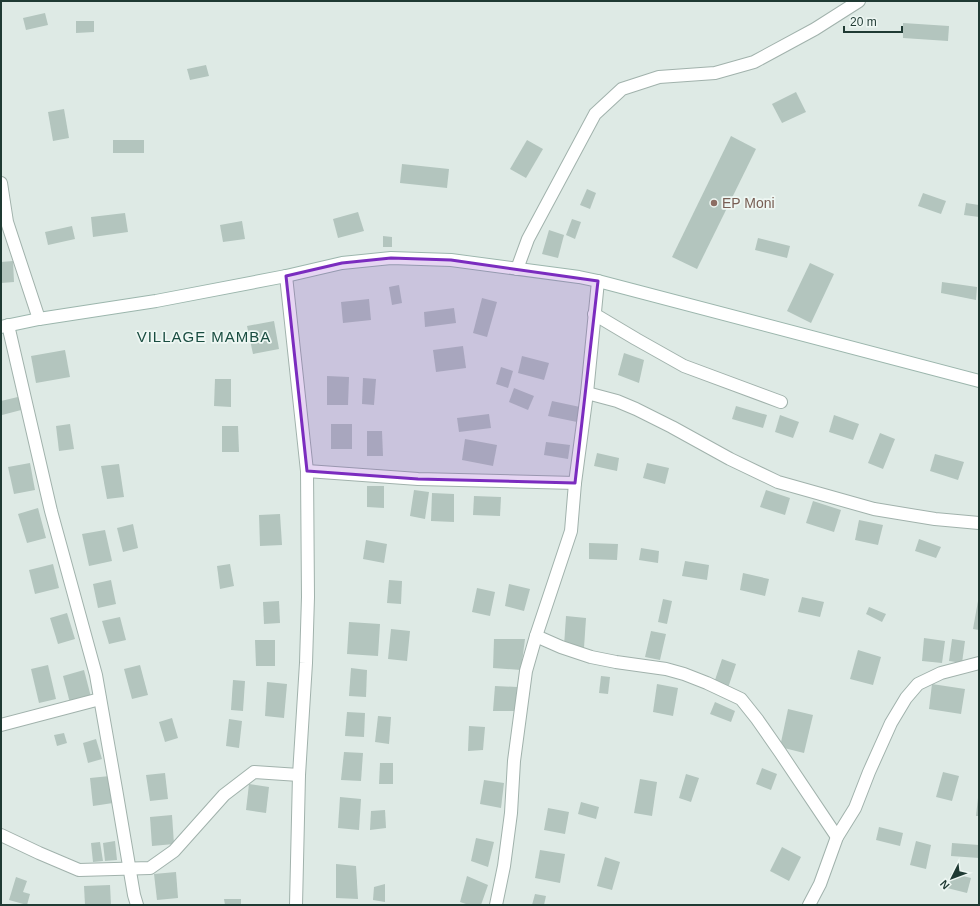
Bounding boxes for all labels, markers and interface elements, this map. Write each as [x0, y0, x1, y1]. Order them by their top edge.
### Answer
scale bar [844, 8, 902, 34]
text: 20 m [850, 15, 877, 29]
place label: EP Moni [722, 195, 775, 211]
marker: EP Moni [709, 198, 719, 208]
district label: VILLAGE MAMBA [137, 328, 271, 345]
north arrow [932, 858, 972, 898]
text: N [937, 878, 952, 892]

